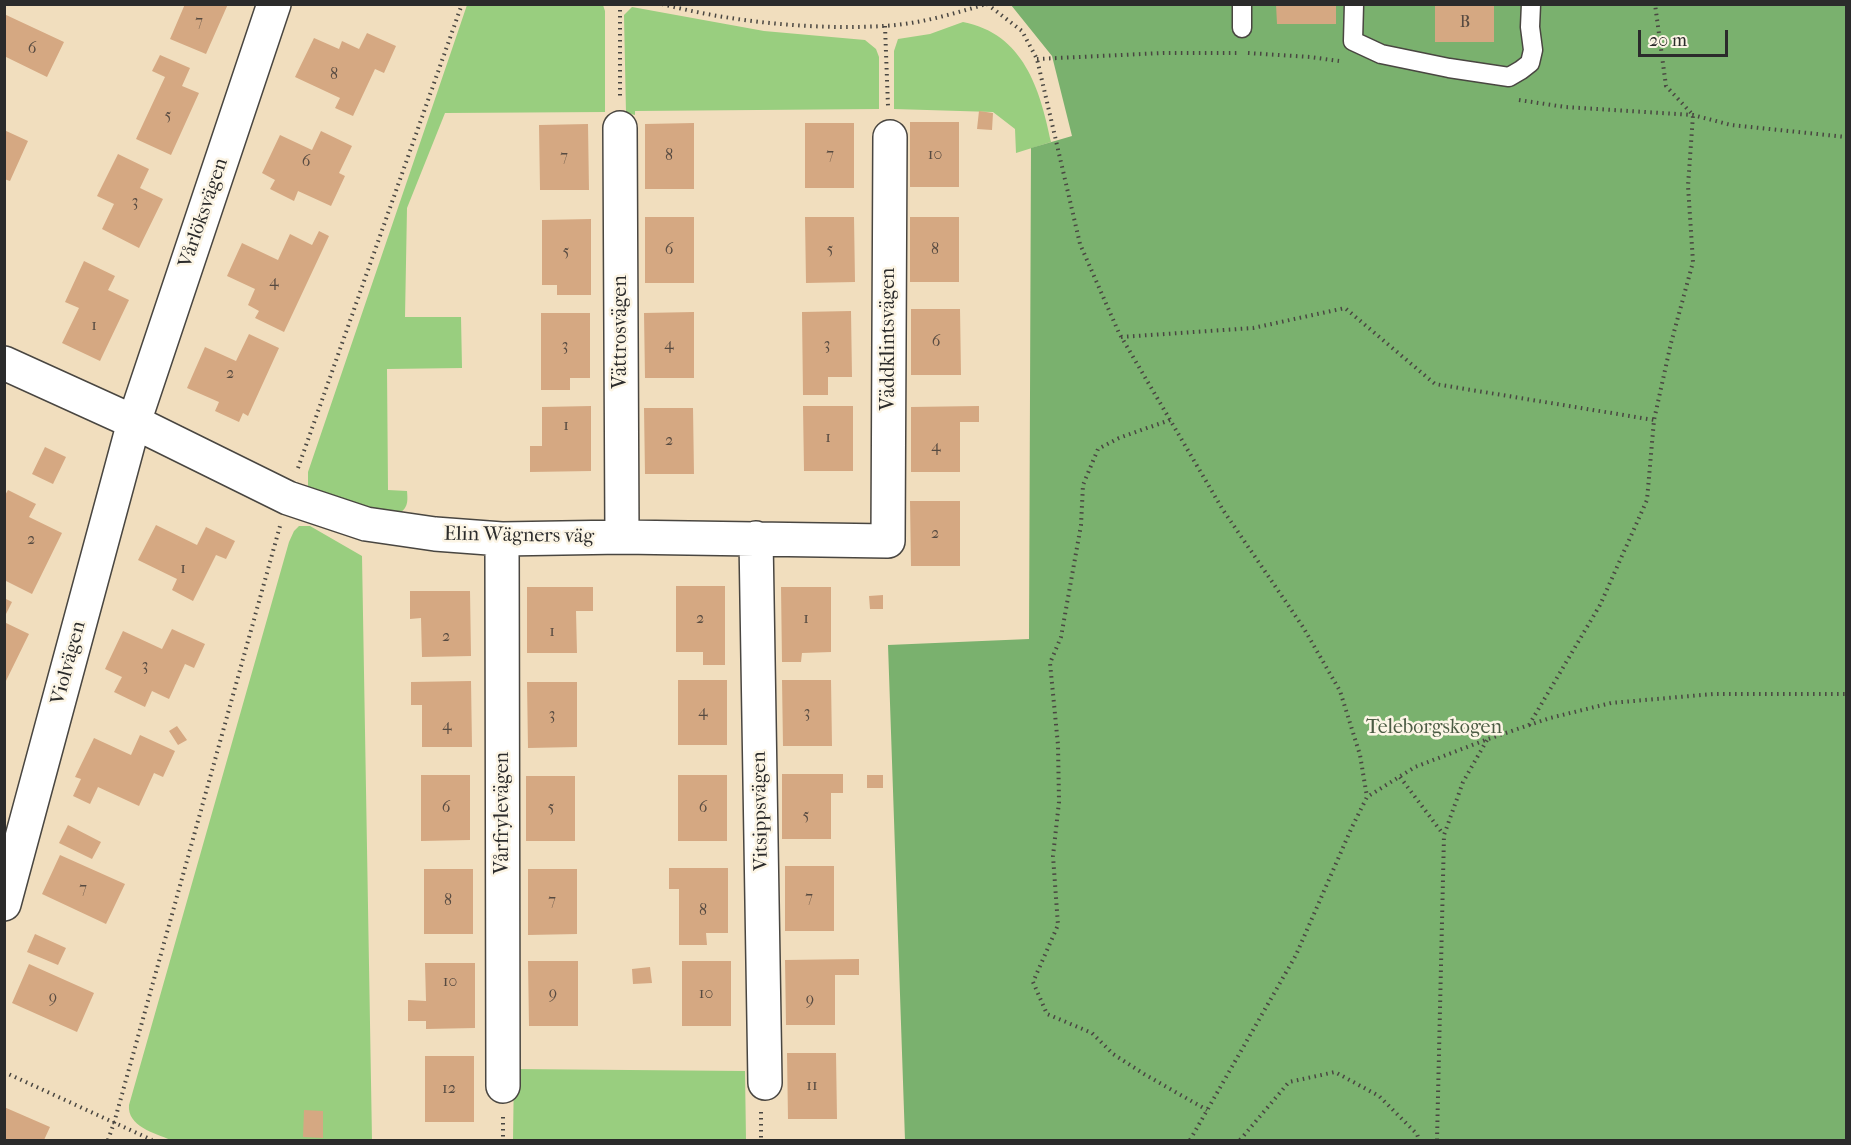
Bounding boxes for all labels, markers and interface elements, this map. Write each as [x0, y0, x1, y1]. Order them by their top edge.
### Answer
house number: 7 [195, 12, 203, 32]
house number: B [1460, 13, 1470, 33]
scale bar [1641, 18, 1731, 56]
text: 20 m [1649, 30, 1687, 51]
house number: 6 [28, 39, 36, 59]
house number: 8 [330, 65, 338, 85]
house number: 5 [165, 106, 171, 126]
house number: 7 [826, 145, 834, 165]
house number: 10 [928, 145, 942, 165]
house number: 8 [665, 146, 673, 166]
house number: 7 [560, 147, 568, 167]
house number: 6 [302, 152, 310, 172]
street label: Vårlöksvägen [174, 155, 234, 271]
house number: 3 [132, 192, 138, 212]
house number: 6 [665, 240, 673, 260]
house number: 5 [827, 240, 833, 260]
house number: 8 [931, 240, 939, 260]
house number: 5 [563, 242, 569, 262]
street label: Väddklintsvägen [877, 268, 901, 410]
house number: 4 [269, 272, 279, 292]
street label: Vättrosvägen [609, 275, 633, 389]
house number: 1 [91, 316, 97, 336]
house number: 6 [932, 332, 940, 352]
house number: 4 [664, 335, 674, 355]
house number: 3 [824, 335, 830, 355]
house number: 3 [562, 336, 568, 356]
house number: 2 [226, 364, 234, 384]
house number: 1 [563, 416, 569, 436]
house number: 1 [825, 428, 831, 448]
house number: 2 [665, 431, 673, 451]
house number: 4 [931, 437, 941, 457]
street label: Elin Wägners väg [444, 523, 594, 549]
house number: 2 [931, 524, 939, 544]
house number: 2 [27, 530, 35, 550]
house number: 1 [180, 559, 186, 579]
house number: 2 [696, 609, 704, 629]
house number: 1 [803, 609, 809, 629]
street label: Violvägen [46, 619, 92, 707]
house number: 1 [549, 622, 555, 642]
house number: 2 [442, 627, 450, 647]
house number: 3 [142, 656, 148, 676]
house number: 4 [698, 702, 708, 722]
house number: 3 [804, 703, 810, 723]
house number: 3 [549, 705, 555, 725]
house number: 4 [442, 716, 452, 736]
park label: Teleborgskogen [1366, 716, 1502, 740]
street label: Vitsippsvägen [748, 751, 774, 871]
street label: Vårfrylevägen [491, 752, 515, 874]
house number: 6 [442, 798, 450, 818]
house number: 5 [548, 798, 554, 818]
house number: 6 [699, 798, 707, 818]
house number: 5 [803, 806, 809, 826]
house number: 7 [79, 879, 87, 899]
house number: 7 [805, 888, 813, 908]
house number: 8 [444, 891, 452, 911]
house number: 7 [548, 891, 556, 911]
house number: 8 [699, 901, 707, 921]
house number: 10 [443, 972, 457, 992]
house number: 9 [549, 984, 557, 1004]
house number: 10 [699, 984, 713, 1004]
house number: 9 [49, 988, 57, 1008]
house number: 9 [806, 990, 814, 1010]
house number: 11 [806, 1076, 818, 1096]
house number: 12 [442, 1079, 456, 1099]

